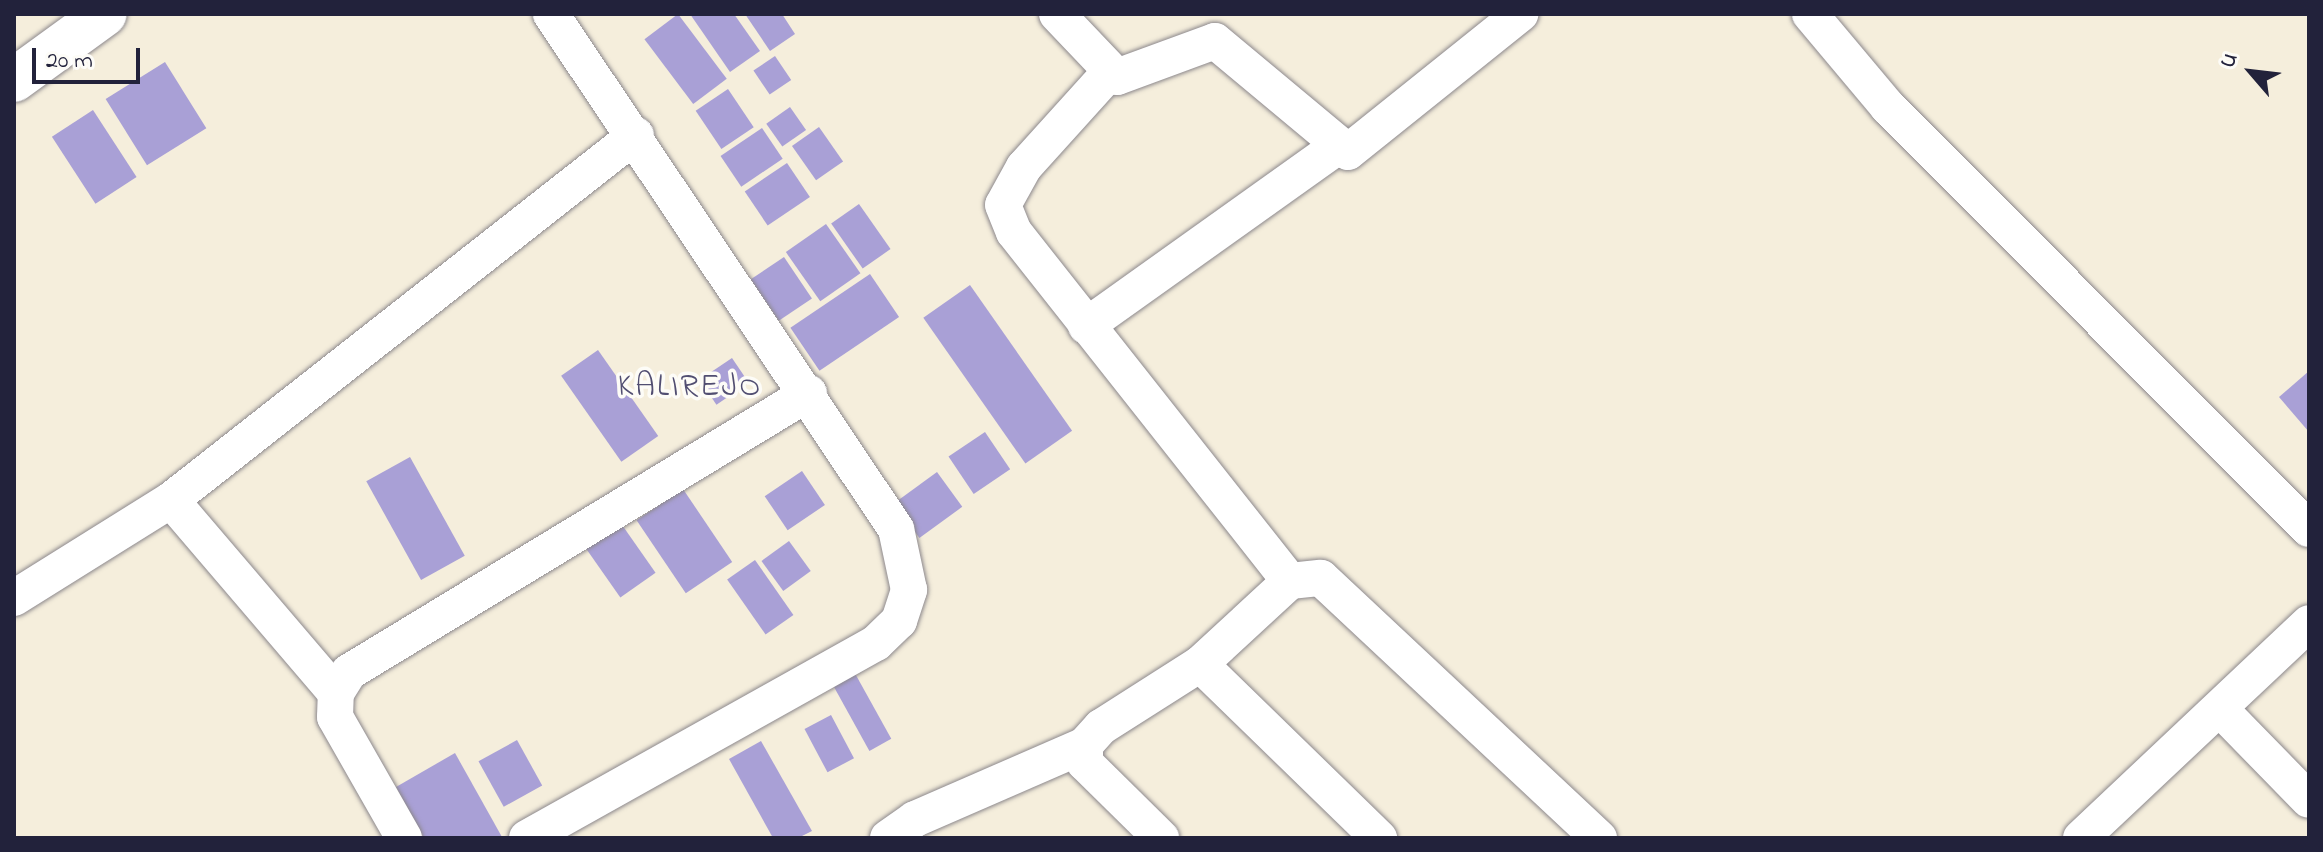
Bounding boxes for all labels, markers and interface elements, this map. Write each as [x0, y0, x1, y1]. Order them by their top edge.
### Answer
scale bar [36, 32, 144, 82]
north arrow [2211, 32, 2291, 112]
text: 20 m [46, 44, 93, 79]
text: U [2212, 47, 2247, 74]
district label: KALIREJO [618, 369, 762, 407]

